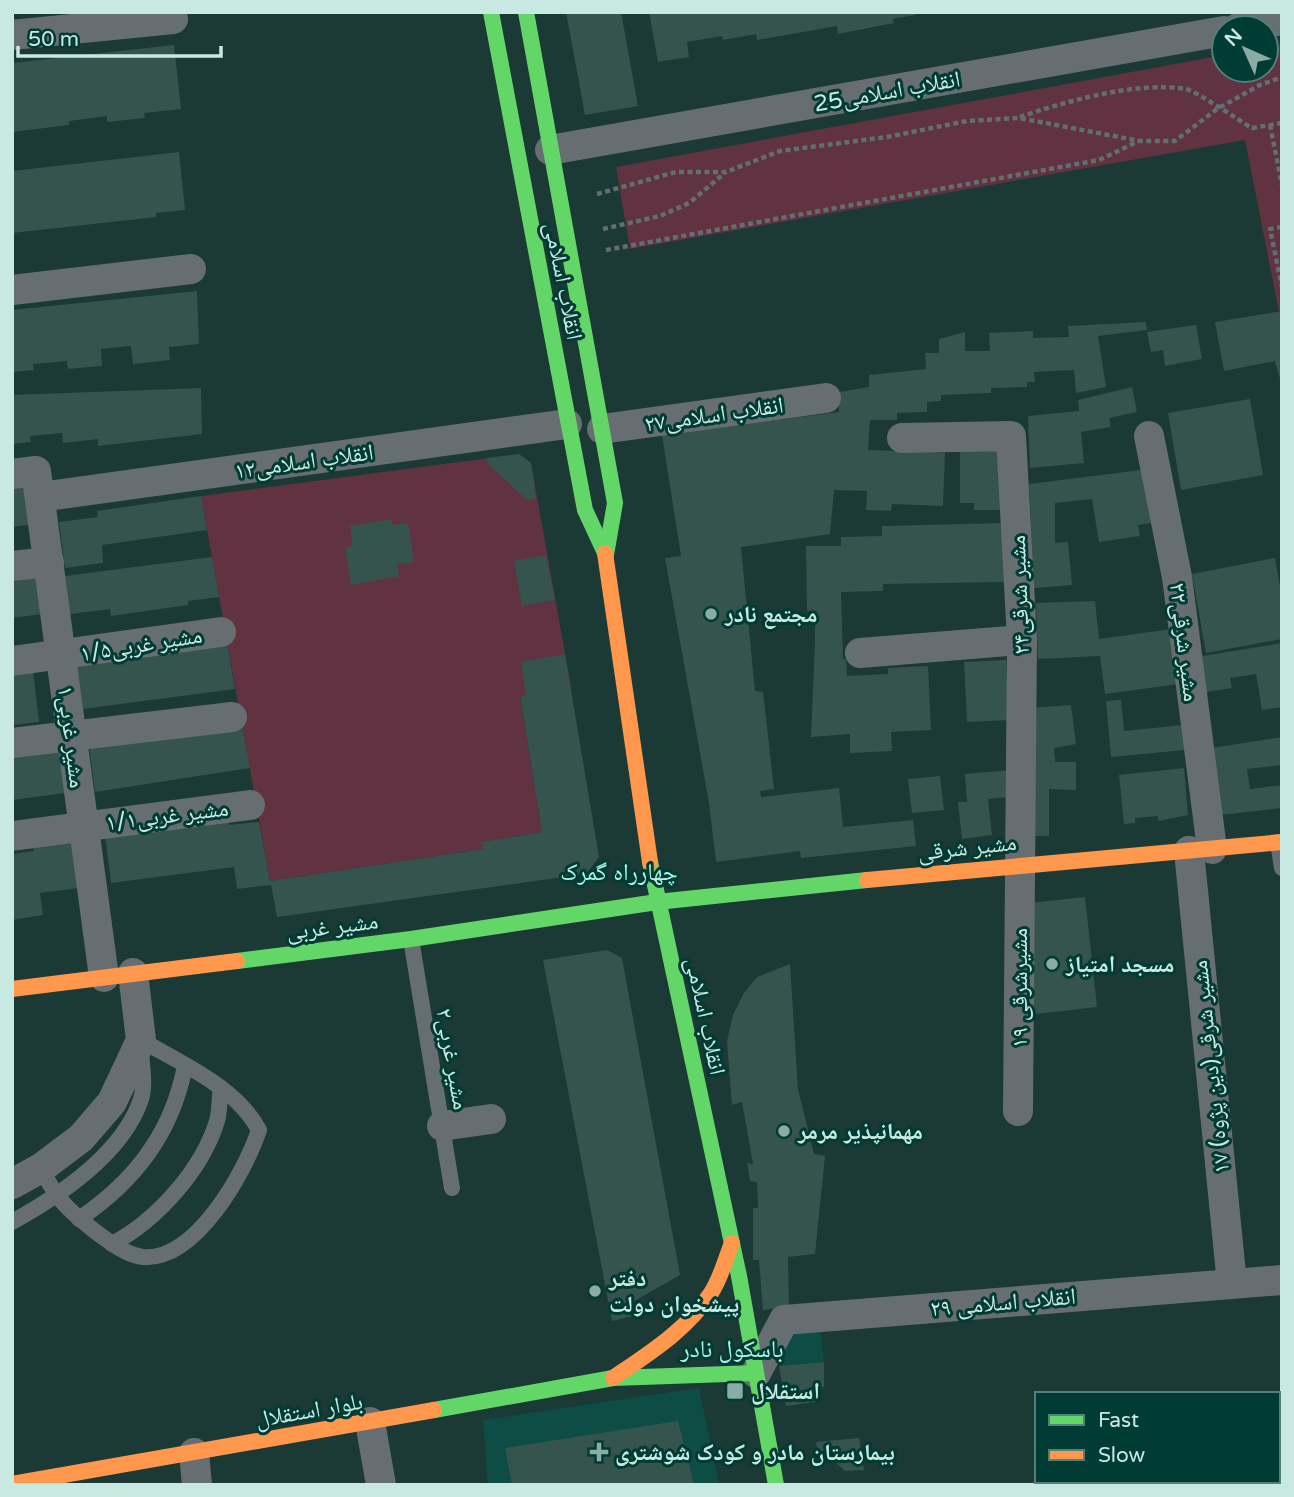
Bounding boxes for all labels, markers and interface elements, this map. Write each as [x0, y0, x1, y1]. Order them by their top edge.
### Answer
scale bar [18, 14, 220, 58]
north arrow [1210, 14, 1280, 84]
text: N [1221, 25, 1247, 51]
text: 50 m [28, 27, 79, 52]
street label: 25انقلاب اسلامی [812, 65, 963, 119]
street label: انقلاب اسلامی [538, 220, 588, 342]
street label: انقلاب اسلامی۲۷ [643, 391, 785, 439]
street label: انقلاب اسلامی۱۲ [233, 438, 375, 486]
street label: مشیر شرقی۲۴ [1004, 535, 1036, 655]
street label: مشیر شرقی۲۲ [1163, 581, 1205, 703]
place label: مجتمع نادر [724, 601, 817, 629]
marker: مجتمع نادر [703, 606, 719, 622]
street label: ۱/۵مشیر غربی [78, 622, 204, 668]
street label: مشیر غربی۱ [51, 684, 91, 790]
street label: ۱/۱مشیر غربی [104, 795, 230, 837]
street label: مشیر شرقی [916, 829, 1018, 867]
district label: چهارراه گمرک [560, 858, 678, 887]
street label: مشیر غربی [285, 907, 380, 947]
street label: مشیرشرقی ۱۹ [1006, 928, 1034, 1048]
place label: مسجد امتیاز [1065, 951, 1174, 979]
street label: انقلاب اسلامی [679, 955, 731, 1078]
marker: مسجد امتیاز [1044, 956, 1060, 972]
street label: ۱۷ مشیر شرقی(دین پژوه) [1186, 959, 1236, 1175]
street label: ۲مشیر غربی [429, 1006, 475, 1112]
place label: مهمانپذیر مرمر [797, 1118, 923, 1146]
marker: مهمانپذیر مرمر [776, 1123, 792, 1139]
place label: دفتر پیشخوان دولت [608, 1265, 739, 1319]
marker: دفتر پیشخوان دولت [587, 1283, 603, 1299]
street label: انقلاب اسلامی ۲۹ [929, 1283, 1077, 1323]
district label: باسکول نادر [679, 1335, 784, 1364]
place label: استقلال [751, 1378, 820, 1406]
marker: استقلال [725, 1381, 745, 1401]
street label: بلوار استقلال [253, 1388, 365, 1434]
legend [1035, 1392, 1280, 1483]
text: Fast [1098, 1408, 1139, 1433]
place label: بیمارستان مادر و کودک شوشتری [615, 1439, 895, 1467]
marker: بیمارستان مادر و کودک شوشتری [589, 1442, 609, 1462]
text: Slow [1098, 1443, 1146, 1468]

